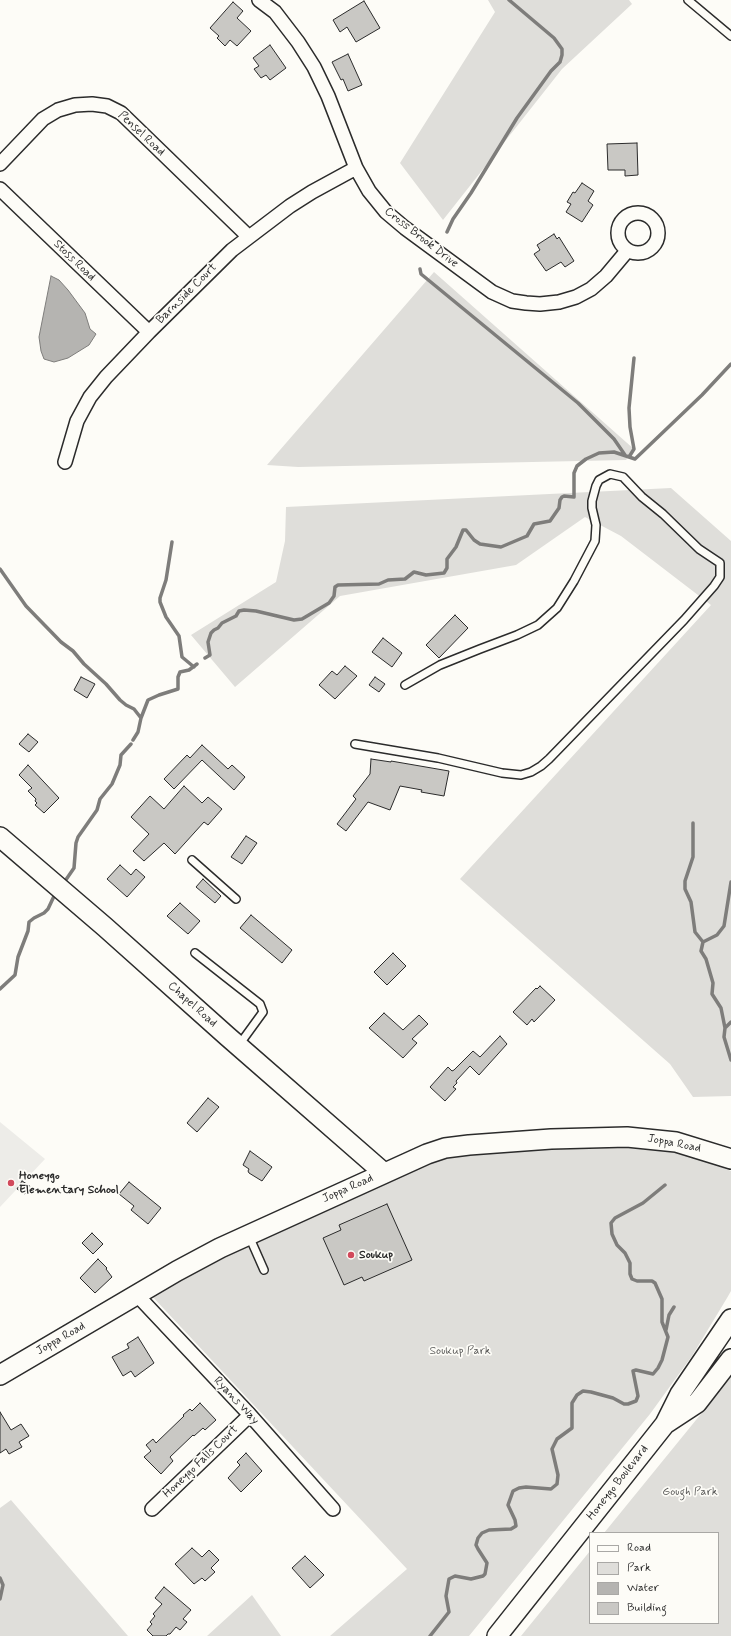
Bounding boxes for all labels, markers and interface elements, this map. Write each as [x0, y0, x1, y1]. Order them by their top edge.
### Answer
street label: Pensel Road [114, 109, 168, 159]
street label: Cross Brook Drive [381, 205, 461, 271]
street label: Stoss Road [50, 237, 98, 285]
street label: Barnside Court [154, 261, 220, 327]
street label: Chapel Road [164, 979, 220, 1031]
street label: Joppa Road [646, 1132, 702, 1156]
place label: Honeygo Elementary School [19, 1169, 119, 1197]
street label: Joppa Road [320, 1171, 376, 1207]
marker: Honeygo Elementary School [6, 1178, 16, 1188]
place label: Soukup [359, 1248, 393, 1262]
marker: Soukup [346, 1250, 356, 1260]
street label: Joppa Road [34, 1319, 88, 1359]
park label: Soukup Park [429, 1344, 491, 1358]
street label: Ryans Way [210, 1374, 262, 1428]
street label: Honeygo Falls Court [161, 1423, 241, 1501]
street label: Honeygo Boulevard [584, 1443, 652, 1523]
park label: Gough Park [662, 1485, 718, 1499]
legend [589, 1532, 719, 1624]
text: Road [627, 1540, 651, 1556]
text: Park [627, 1560, 651, 1576]
text: Water [627, 1580, 659, 1596]
text: Building [627, 1600, 667, 1616]

